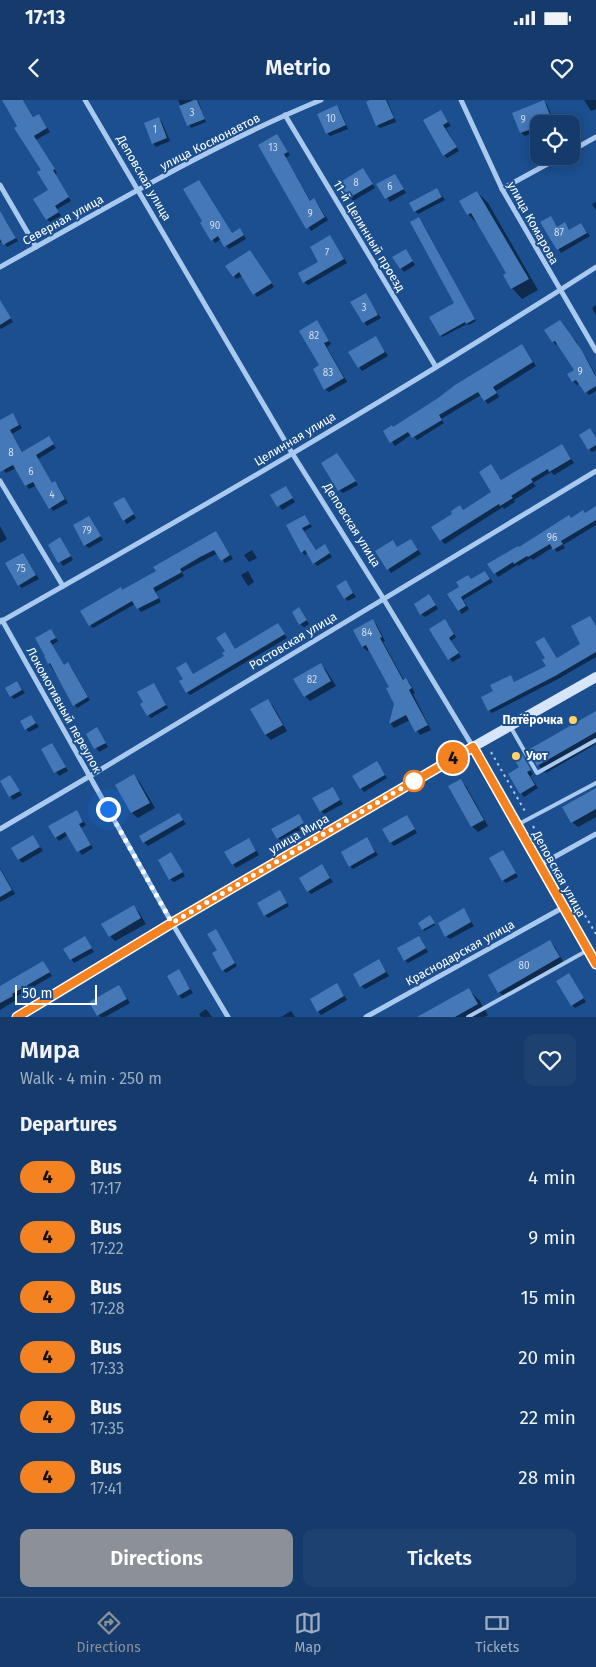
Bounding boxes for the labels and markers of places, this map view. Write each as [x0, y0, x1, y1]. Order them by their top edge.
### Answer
place label: Пятёрочка [503, 713, 563, 727]
marker: Пятёрочка [567, 714, 579, 726]
place label: Уют [525, 749, 548, 763]
marker: Уют [510, 750, 522, 762]
unlabelled marker [403, 770, 425, 792]

